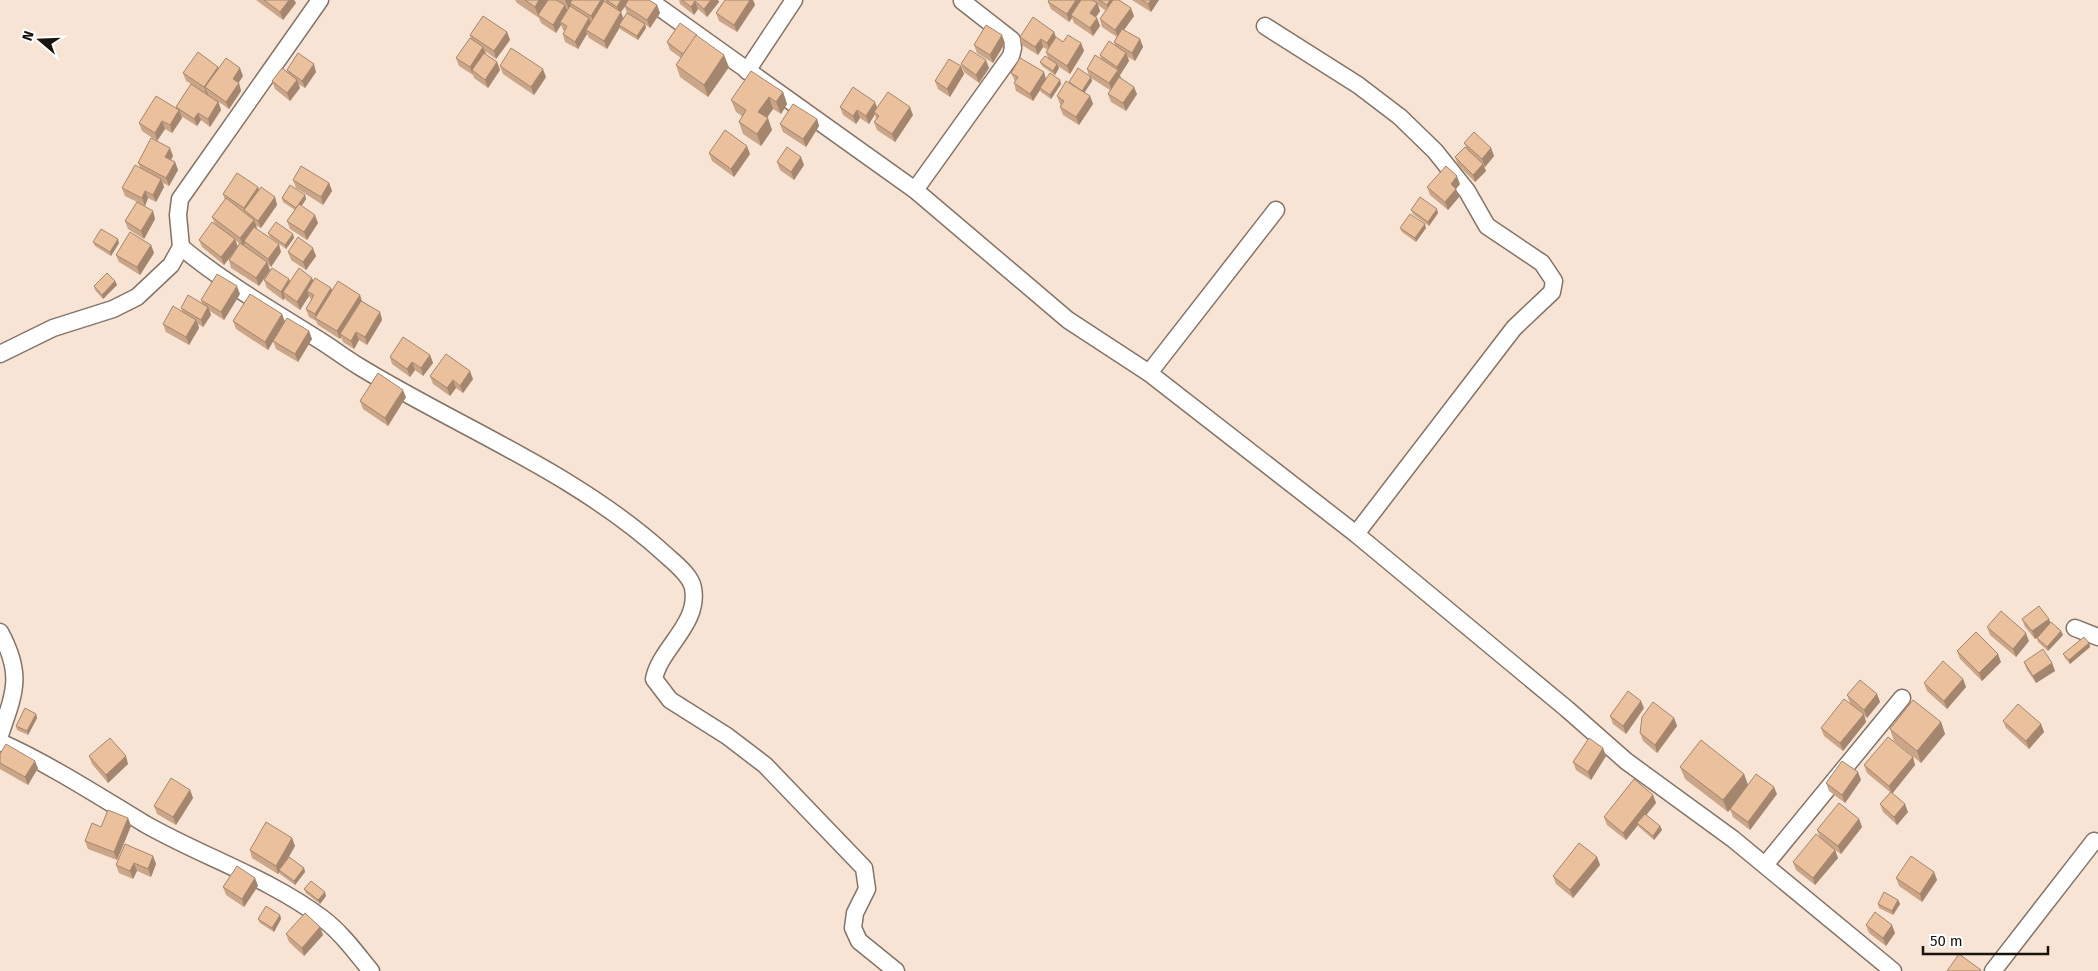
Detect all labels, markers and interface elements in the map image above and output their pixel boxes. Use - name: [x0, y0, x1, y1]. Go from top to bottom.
- north arrow: [15, 15, 65, 65]
- text: N: [19, 29, 38, 43]
- scale bar: [1923, 924, 2048, 956]
- text: 50 m: [1930, 932, 1963, 950]

